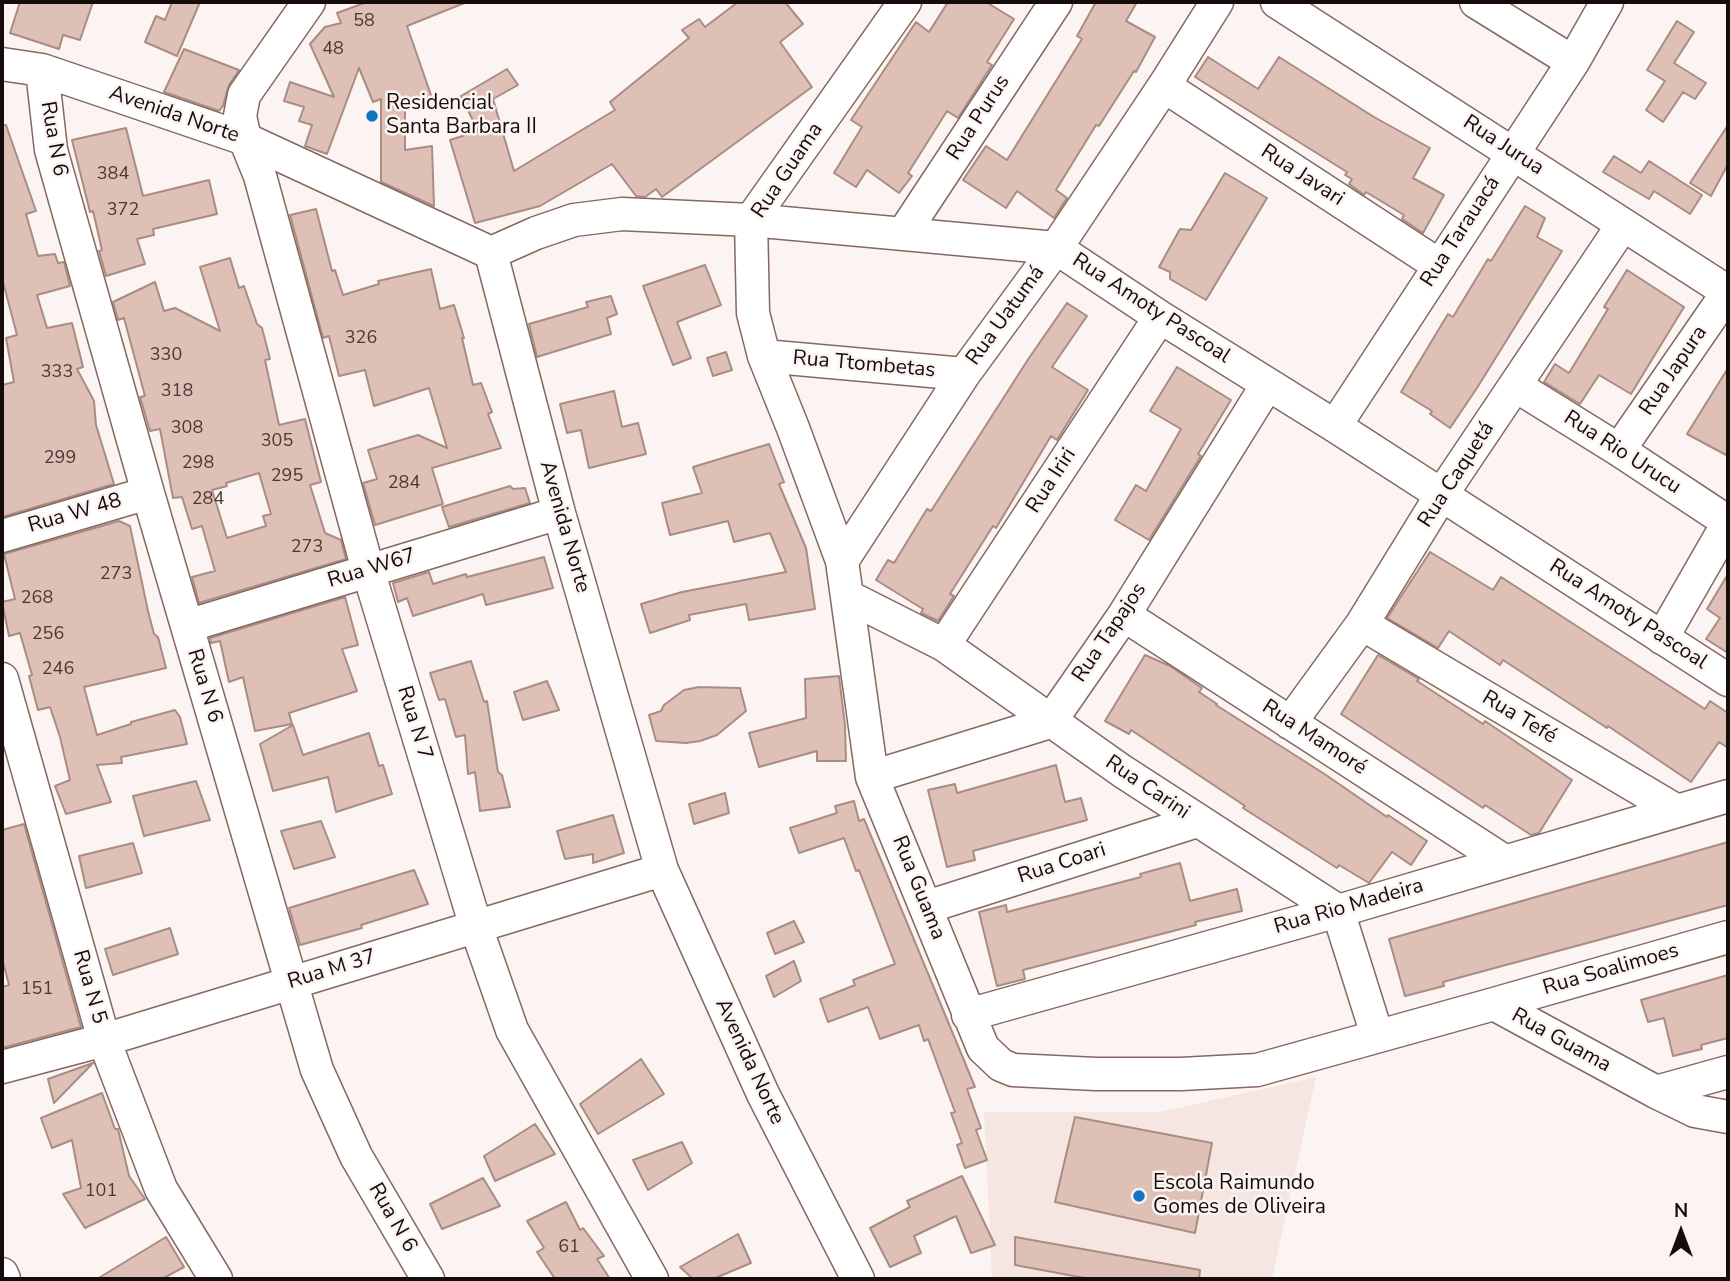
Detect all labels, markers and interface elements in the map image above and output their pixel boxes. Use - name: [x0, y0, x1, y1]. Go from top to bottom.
- house number: 58: [353, 11, 375, 33]
- house number: 48: [322, 39, 344, 61]
- street label: Rua Purus: [942, 71, 1016, 165]
- street label: Avenida Norte: [106, 81, 242, 149]
- place label: Residencial Santa Barbara II: [386, 91, 537, 141]
- street label: Rua N 6: [34, 99, 72, 179]
- marker: Residencial Santa Barbara II: [364, 108, 380, 124]
- street label: Rua Jurua: [1458, 111, 1548, 181]
- street label: Rua Guama: [747, 119, 829, 223]
- street label: Rua Javari: [1256, 140, 1348, 212]
- house number: 384: [97, 164, 129, 186]
- street label: Rua Tarauacá: [1416, 172, 1506, 292]
- house number: 372: [107, 200, 139, 222]
- street label: Rua Amoty Pascoal: [1067, 248, 1235, 370]
- street label: Rua Uatumá: [961, 261, 1051, 371]
- street label: Rua Japura: [1635, 321, 1713, 421]
- house number: 326: [345, 328, 377, 350]
- house number: 330: [150, 345, 182, 367]
- street label: Rua Ttombetas: [792, 346, 936, 384]
- house number: 333: [41, 362, 73, 384]
- house number: 318: [161, 381, 193, 403]
- street label: Rua Rio Urucu: [1559, 406, 1685, 500]
- street label: Rua Caquetá: [1413, 417, 1501, 533]
- house number: 308: [171, 418, 203, 440]
- house number: 305: [261, 431, 293, 453]
- street label: Rua Iriri: [1022, 444, 1082, 518]
- house number: 299: [44, 448, 76, 470]
- house number: 298: [182, 453, 214, 475]
- street label: Avenida Norte: [533, 458, 595, 596]
- house number: 295: [271, 466, 303, 488]
- house number: 284: [388, 473, 420, 495]
- street label: Rua W 48: [25, 489, 125, 539]
- house number: 284: [192, 489, 224, 511]
- house number: 273: [291, 537, 323, 559]
- street label: Rua W67: [325, 544, 419, 594]
- street label: Rua Amoty Pascoal: [1544, 554, 1712, 676]
- house number: 273: [100, 564, 132, 586]
- street label: Rua Tapajos: [1068, 578, 1152, 688]
- house number: 268: [21, 588, 53, 610]
- house number: 256: [32, 624, 64, 646]
- street label: Rua N 6: [181, 646, 227, 726]
- house number: 246: [42, 659, 74, 681]
- street label: Rua N 7: [391, 683, 437, 763]
- street label: Rua Tefé: [1477, 686, 1561, 750]
- street label: Rua Mamoré: [1257, 695, 1371, 781]
- street label: Rua Carini: [1100, 751, 1194, 825]
- street label: Rua Guama: [886, 832, 950, 944]
- street label: Rua Coari: [1015, 838, 1109, 890]
- street label: Rua Rio Madeira: [1271, 874, 1427, 940]
- street label: Rua Soalimoes: [1540, 939, 1682, 1001]
- street label: Rua M 37: [285, 945, 379, 995]
- street label: Rua N 5: [66, 947, 112, 1027]
- house number: 151: [21, 979, 53, 1001]
- street label: Avenida Norte: [709, 995, 789, 1129]
- street label: Rua Guama: [1507, 1003, 1615, 1079]
- place label: Escola Raimundo Gomes de Oliveira: [1153, 1171, 1326, 1221]
- street label: Rua N 6: [362, 1179, 422, 1257]
- house number: 101: [85, 1181, 117, 1203]
- marker: Escola Raimundo Gomes de Oliveira: [1131, 1188, 1147, 1204]
- north arrow: [1646, 1197, 1716, 1267]
- text: N: [1674, 1198, 1688, 1224]
- house number: 61: [558, 1237, 580, 1259]

